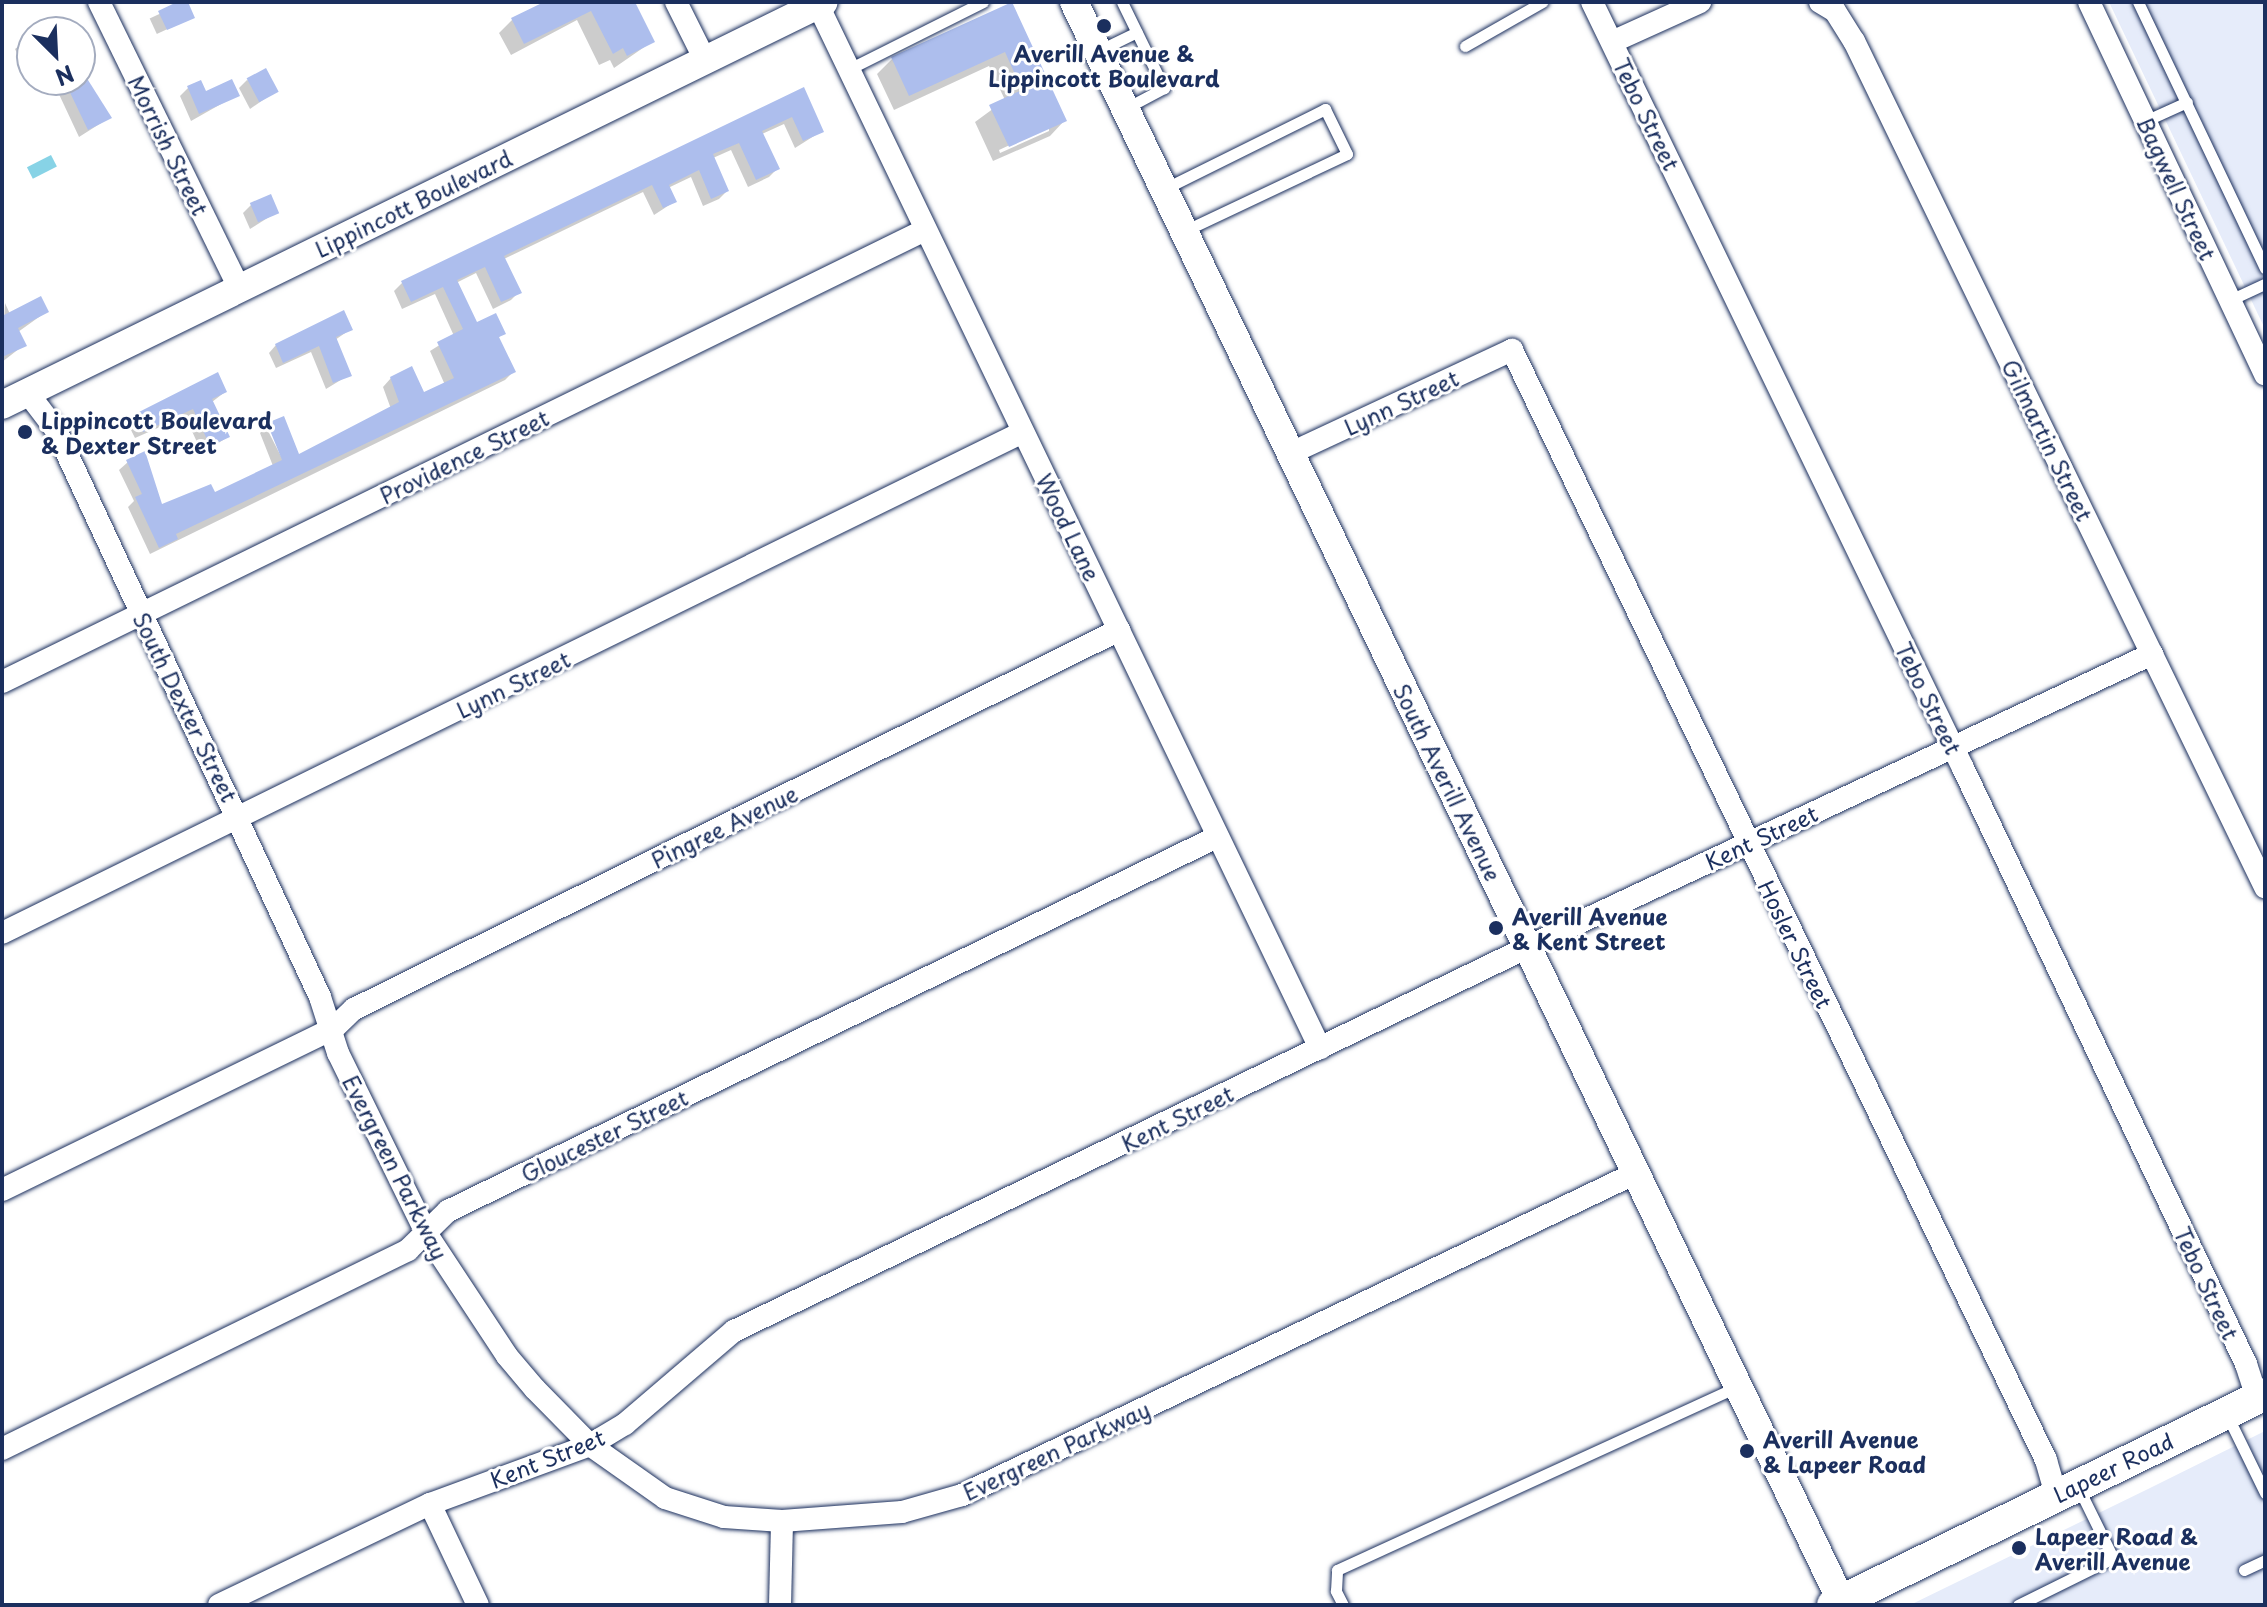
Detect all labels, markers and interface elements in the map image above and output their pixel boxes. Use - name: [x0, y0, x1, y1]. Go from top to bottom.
- north arrow: [16, 16, 96, 96]
- marker: Averill Avenue & Lippincott Boulevard: [1095, 17, 1113, 35]
- place label: Averill Avenue & Lippincott Boulevard: [988, 39, 1220, 90]
- street label: Tebo Street: [1608, 53, 1686, 175]
- text: N: [50, 58, 80, 95]
- street label: Morrish Street: [123, 70, 215, 220]
- street label: Bagwell Street: [2132, 111, 2222, 265]
- street label: Lippincott Boulevard: [310, 144, 516, 262]
- street label: Gilmartin Street: [1997, 355, 2099, 525]
- street label: Lynn Street: [1340, 364, 1462, 440]
- street label: Providence Street: [375, 403, 553, 509]
- place label: Lippincott Boulevard & Dexter Street: [41, 406, 272, 458]
- marker: Lippincott Boulevard & Dexter Street: [16, 423, 34, 441]
- street label: Wood Lane: [1031, 469, 1107, 585]
- street label: South Dexter Street: [128, 606, 244, 808]
- street label: Tebo Street: [1890, 637, 1968, 759]
- street label: Lynn Street: [452, 645, 574, 723]
- street label: South Averill Avenue: [1388, 678, 1508, 886]
- street label: Pingree Avenue: [646, 779, 802, 873]
- street label: Kent Street: [1700, 799, 1822, 875]
- street label: Hosler Street: [1753, 875, 1839, 1013]
- place label: Averill Avenue & Kent Street: [1512, 902, 1669, 954]
- marker: Averill Avenue & Kent Street: [1487, 919, 1505, 937]
- street label: Evergreen Parkway: [337, 1069, 455, 1265]
- street label: Kent Street: [1117, 1079, 1237, 1157]
- street label: Gloucester Street: [516, 1083, 692, 1187]
- street label: Tebo Street: [2169, 1222, 2245, 1344]
- street label: Evergreen Parkway: [957, 1394, 1155, 1506]
- street label: Kent Street: [486, 1423, 608, 1493]
- place label: Averill Avenue & Lapeer Road: [1763, 1425, 1927, 1476]
- street label: Lapeer Road: [2048, 1426, 2178, 1508]
- marker: Averill Avenue & Lapeer Road: [1738, 1442, 1756, 1460]
- place label: Lapeer Road & Averill Avenue: [2035, 1522, 2199, 1574]
- marker: Lapeer Road & Averill Avenue: [2010, 1539, 2028, 1557]

